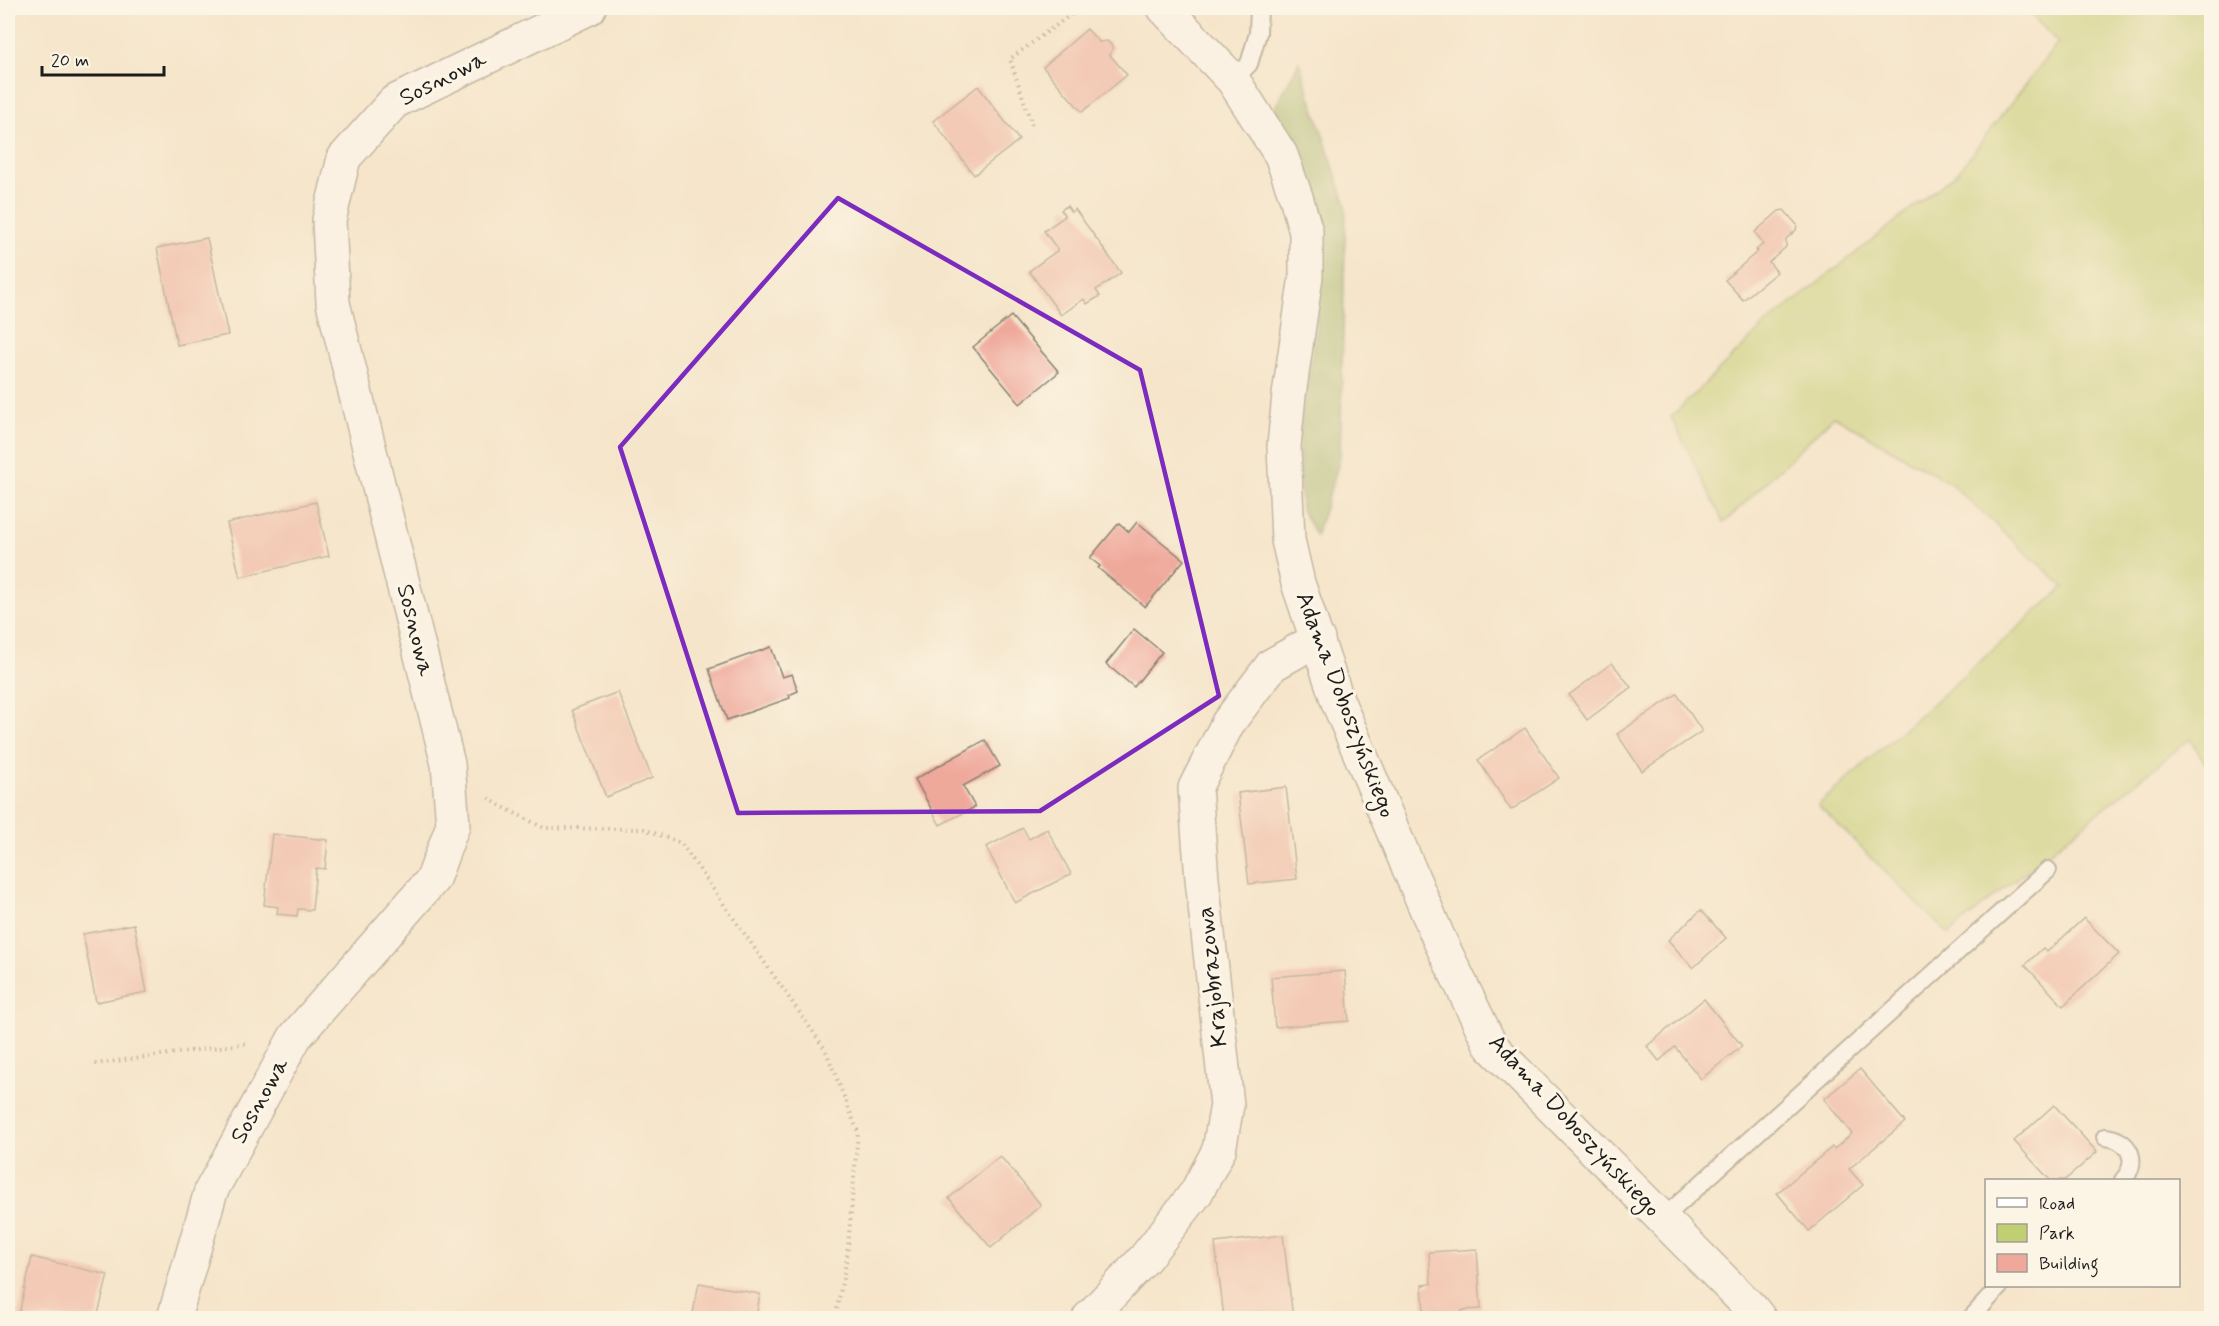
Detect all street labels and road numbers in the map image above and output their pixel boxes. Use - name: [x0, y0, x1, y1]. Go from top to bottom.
- street label: Sosnowa: [394, 44, 492, 114]
- street label: Sosnowa: [389, 581, 442, 680]
- street label: Adama Doboszyńskiego: [1286, 588, 1402, 823]
- street label: Krajobrazowa: [1190, 905, 1236, 1049]
- street label: Adama Doboszyńskiego: [1480, 1028, 1667, 1225]
- street label: Sosnowa: [224, 1052, 297, 1149]

